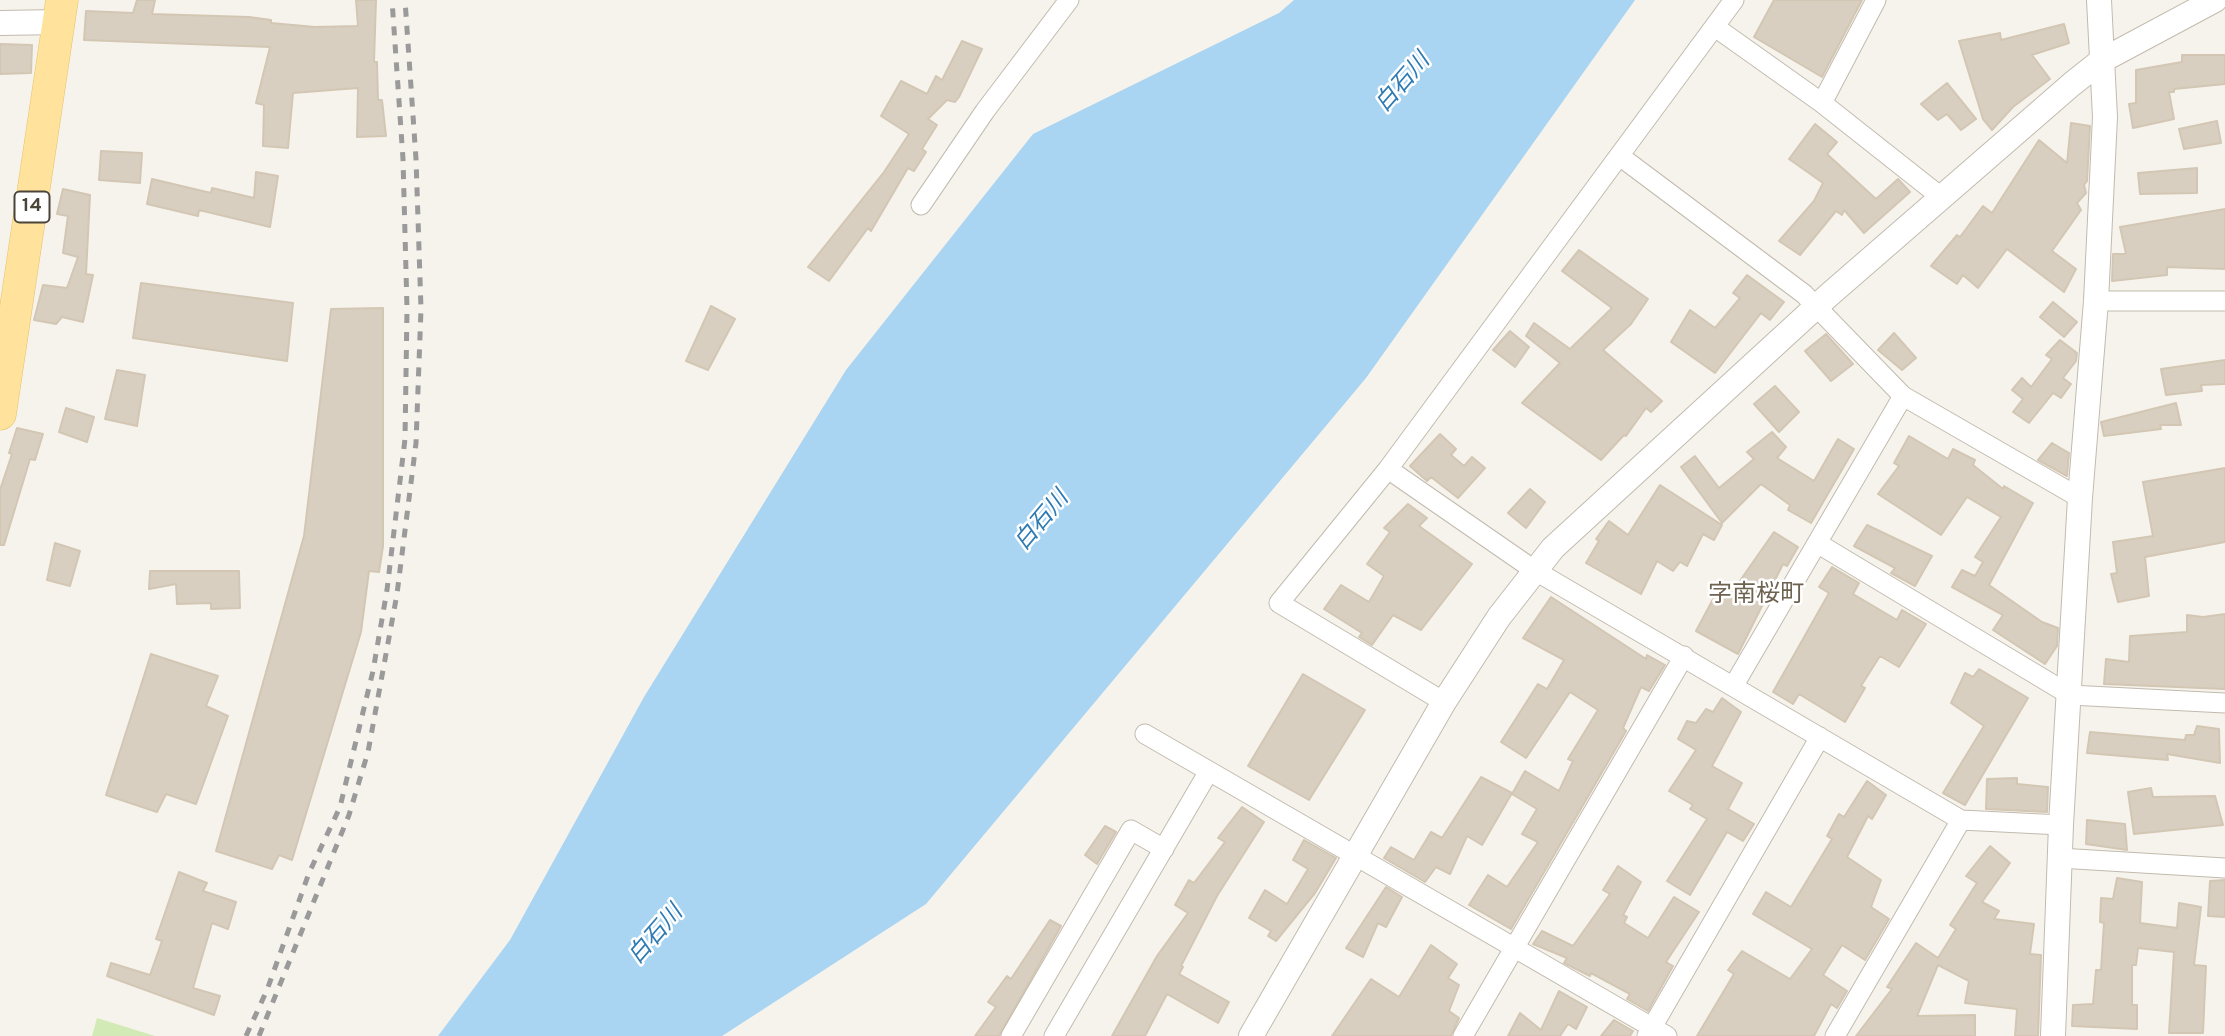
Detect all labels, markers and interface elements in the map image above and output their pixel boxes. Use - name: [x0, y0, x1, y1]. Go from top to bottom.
- water label: 白石川: [1371, 49, 1437, 119]
- road number: 14: [14, 192, 50, 223]
- water label: 白石川: [1010, 487, 1076, 557]
- district label: 字南桜町: [1708, 582, 1804, 610]
- water label: 白石川: [624, 901, 690, 971]

